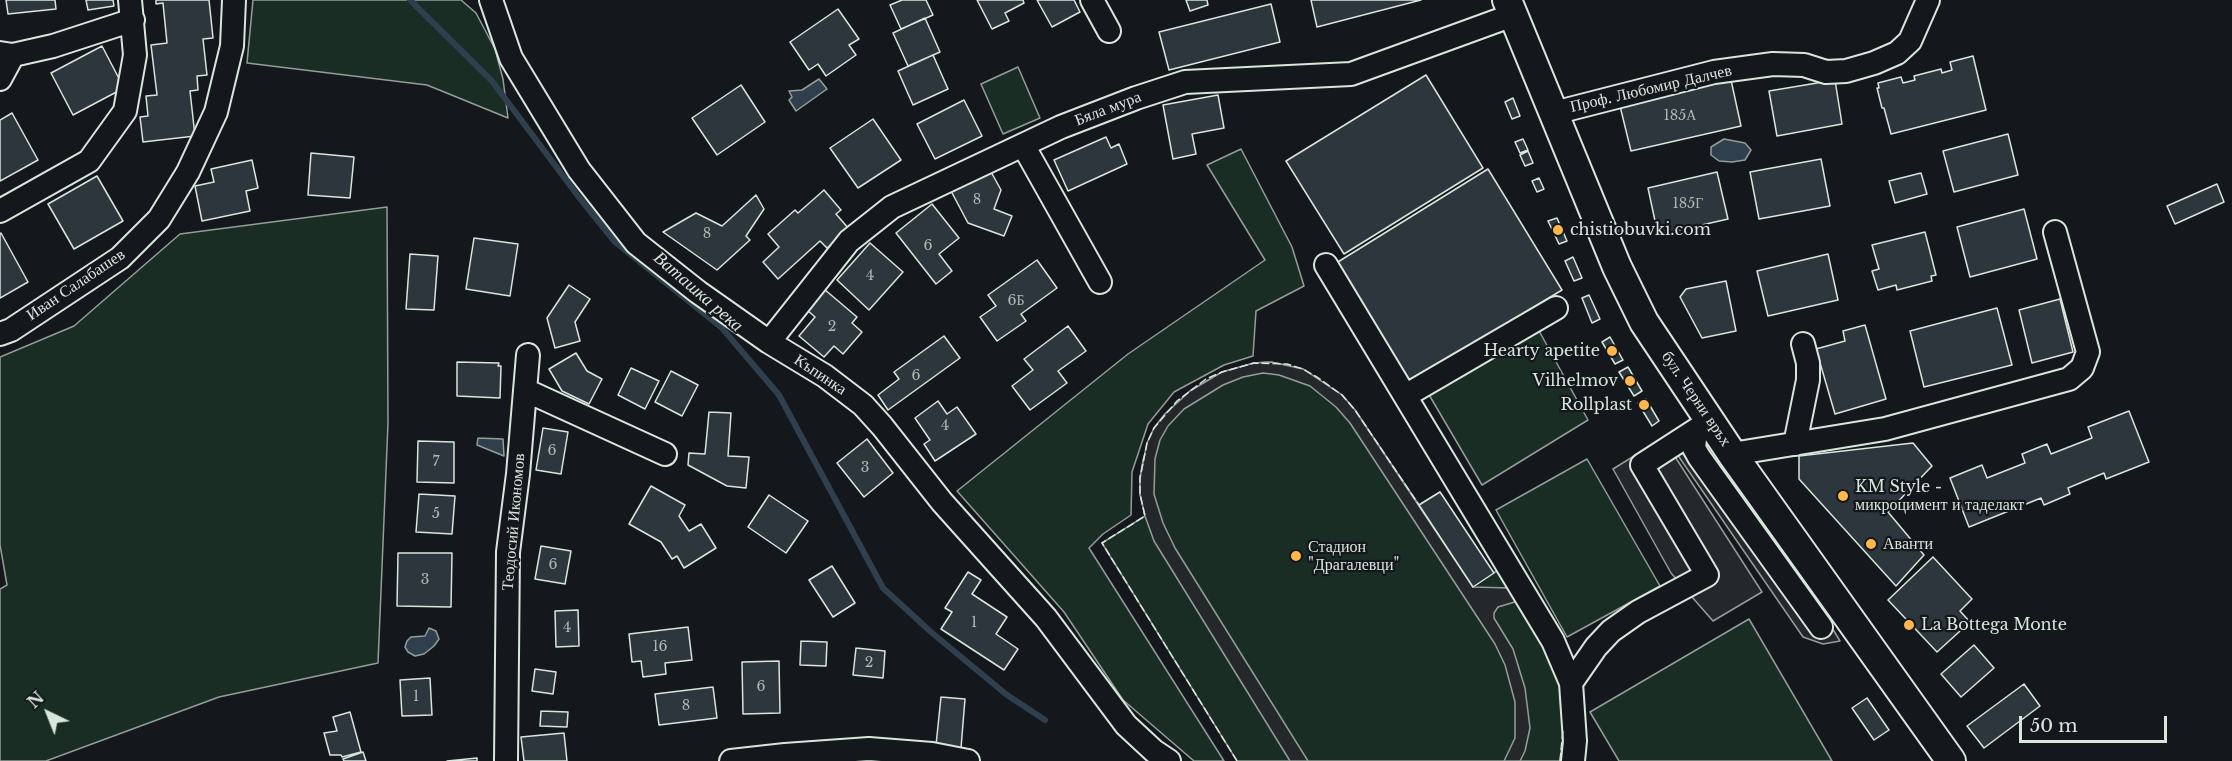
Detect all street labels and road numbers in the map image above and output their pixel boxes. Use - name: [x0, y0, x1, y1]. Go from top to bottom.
- street label: Проф. Любомир Далчев: [1568, 61, 1734, 117]
- street label: Бяла мура: [1072, 88, 1144, 130]
- street label: Иван Салабашев: [23, 245, 129, 325]
- street label: бул. Черни връх: [1657, 348, 1735, 450]
- street label: Къпинка: [790, 350, 850, 400]
- street label: Теодосий Икономов: [498, 453, 530, 591]

